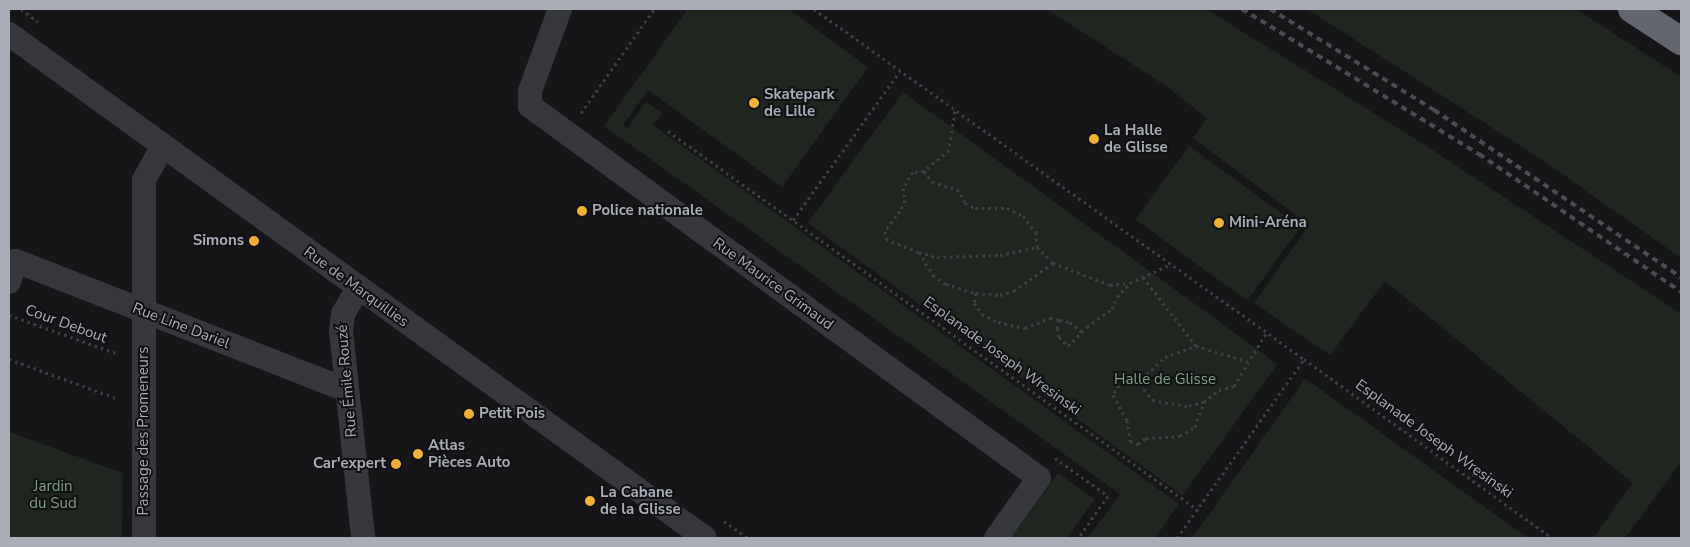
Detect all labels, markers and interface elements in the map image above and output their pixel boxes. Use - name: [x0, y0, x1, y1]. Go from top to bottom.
- place label: Skatepark de Lille: [764, 85, 835, 120]
- marker: Skatepark de Lille: [748, 97, 760, 109]
- place label: La Halle de Glisse: [1104, 121, 1168, 156]
- marker: La Halle de Glisse: [1088, 133, 1100, 145]
- place label: Police nationale: [592, 202, 703, 220]
- marker: Police nationale: [576, 205, 588, 217]
- place label: Mini-Aréna: [1229, 214, 1307, 232]
- marker: Mini-Aréna: [1213, 217, 1225, 229]
- place label: Simons: [193, 232, 244, 250]
- street label: Rue Maurice Grimaud: [709, 234, 837, 334]
- marker: Simons: [248, 235, 260, 247]
- street label: Rue de Marquillies: [300, 243, 412, 331]
- street label: Esplanade Joseph Wresinski: [920, 293, 1084, 419]
- street label: Rue Line Dariel: [130, 299, 232, 353]
- street label: Cour Debout: [23, 301, 109, 347]
- street label: Rue Émile Rouzé: [333, 324, 361, 438]
- street label: Passage des Promeneurs: [135, 346, 153, 516]
- park label: Halle de Glisse: [1114, 371, 1216, 389]
- street label: Esplanade Joseph Wresinski: [1352, 376, 1516, 502]
- place label: Petit Pois: [479, 405, 545, 423]
- marker: Petit Pois: [463, 408, 475, 420]
- place label: Atlas Pièces Auto: [428, 436, 510, 471]
- marker: Atlas Pièces Auto: [412, 448, 424, 460]
- place label: Car'expert: [313, 455, 386, 473]
- marker: Car'expert: [390, 458, 402, 470]
- park label: Jardin du Sud: [29, 477, 77, 512]
- place label: La Cabane de la Glisse: [600, 483, 681, 518]
- marker: La Cabane de la Glisse: [584, 495, 596, 507]

